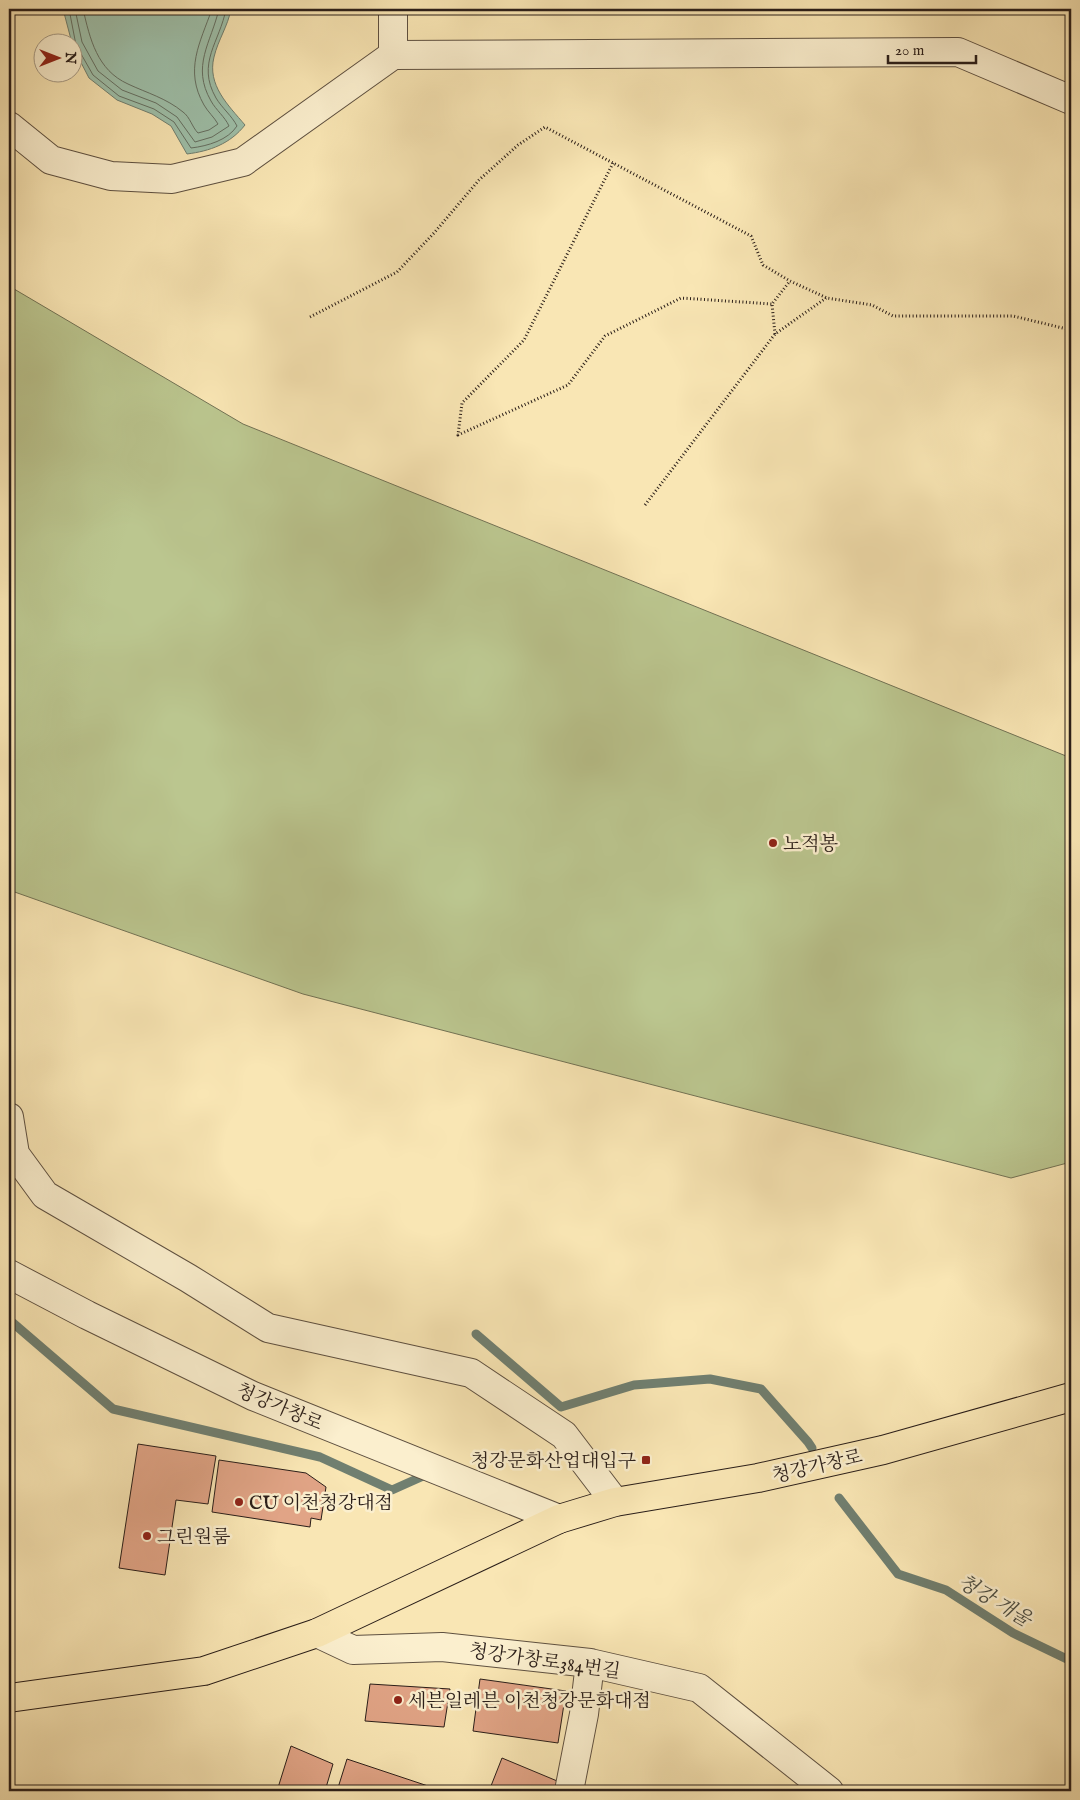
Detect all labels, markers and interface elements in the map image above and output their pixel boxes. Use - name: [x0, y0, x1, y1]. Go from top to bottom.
- north arrow: [32, 32, 82, 82]
- scale bar: [888, 32, 975, 64]
- text: 20 m: [895, 41, 925, 60]
- text: N: [61, 51, 79, 64]
- place label: 노적봉: [783, 833, 838, 857]
- marker: 노적봉: [767, 837, 779, 849]
- street label: 청강가창로: [232, 1379, 326, 1437]
- street label: 청강가창로: [770, 1445, 865, 1489]
- place label: 청강문화산업대입구: [471, 1450, 636, 1474]
- marker: 청강문화산업대입구: [640, 1454, 652, 1466]
- place label: CU 이천청강대점: [249, 1492, 393, 1516]
- marker: CU 이천청강대점: [233, 1496, 245, 1508]
- place label: 그린원룸: [157, 1526, 230, 1550]
- marker: 그린원룸: [141, 1530, 153, 1542]
- water label: 청강 개울: [953, 1570, 1037, 1634]
- street label: 청강가창로384번길: [468, 1639, 622, 1684]
- place label: 세븐일레븐 이천청강문화대점: [408, 1690, 651, 1714]
- marker: 세븐일레븐 이천청강문화대점: [392, 1694, 404, 1706]

